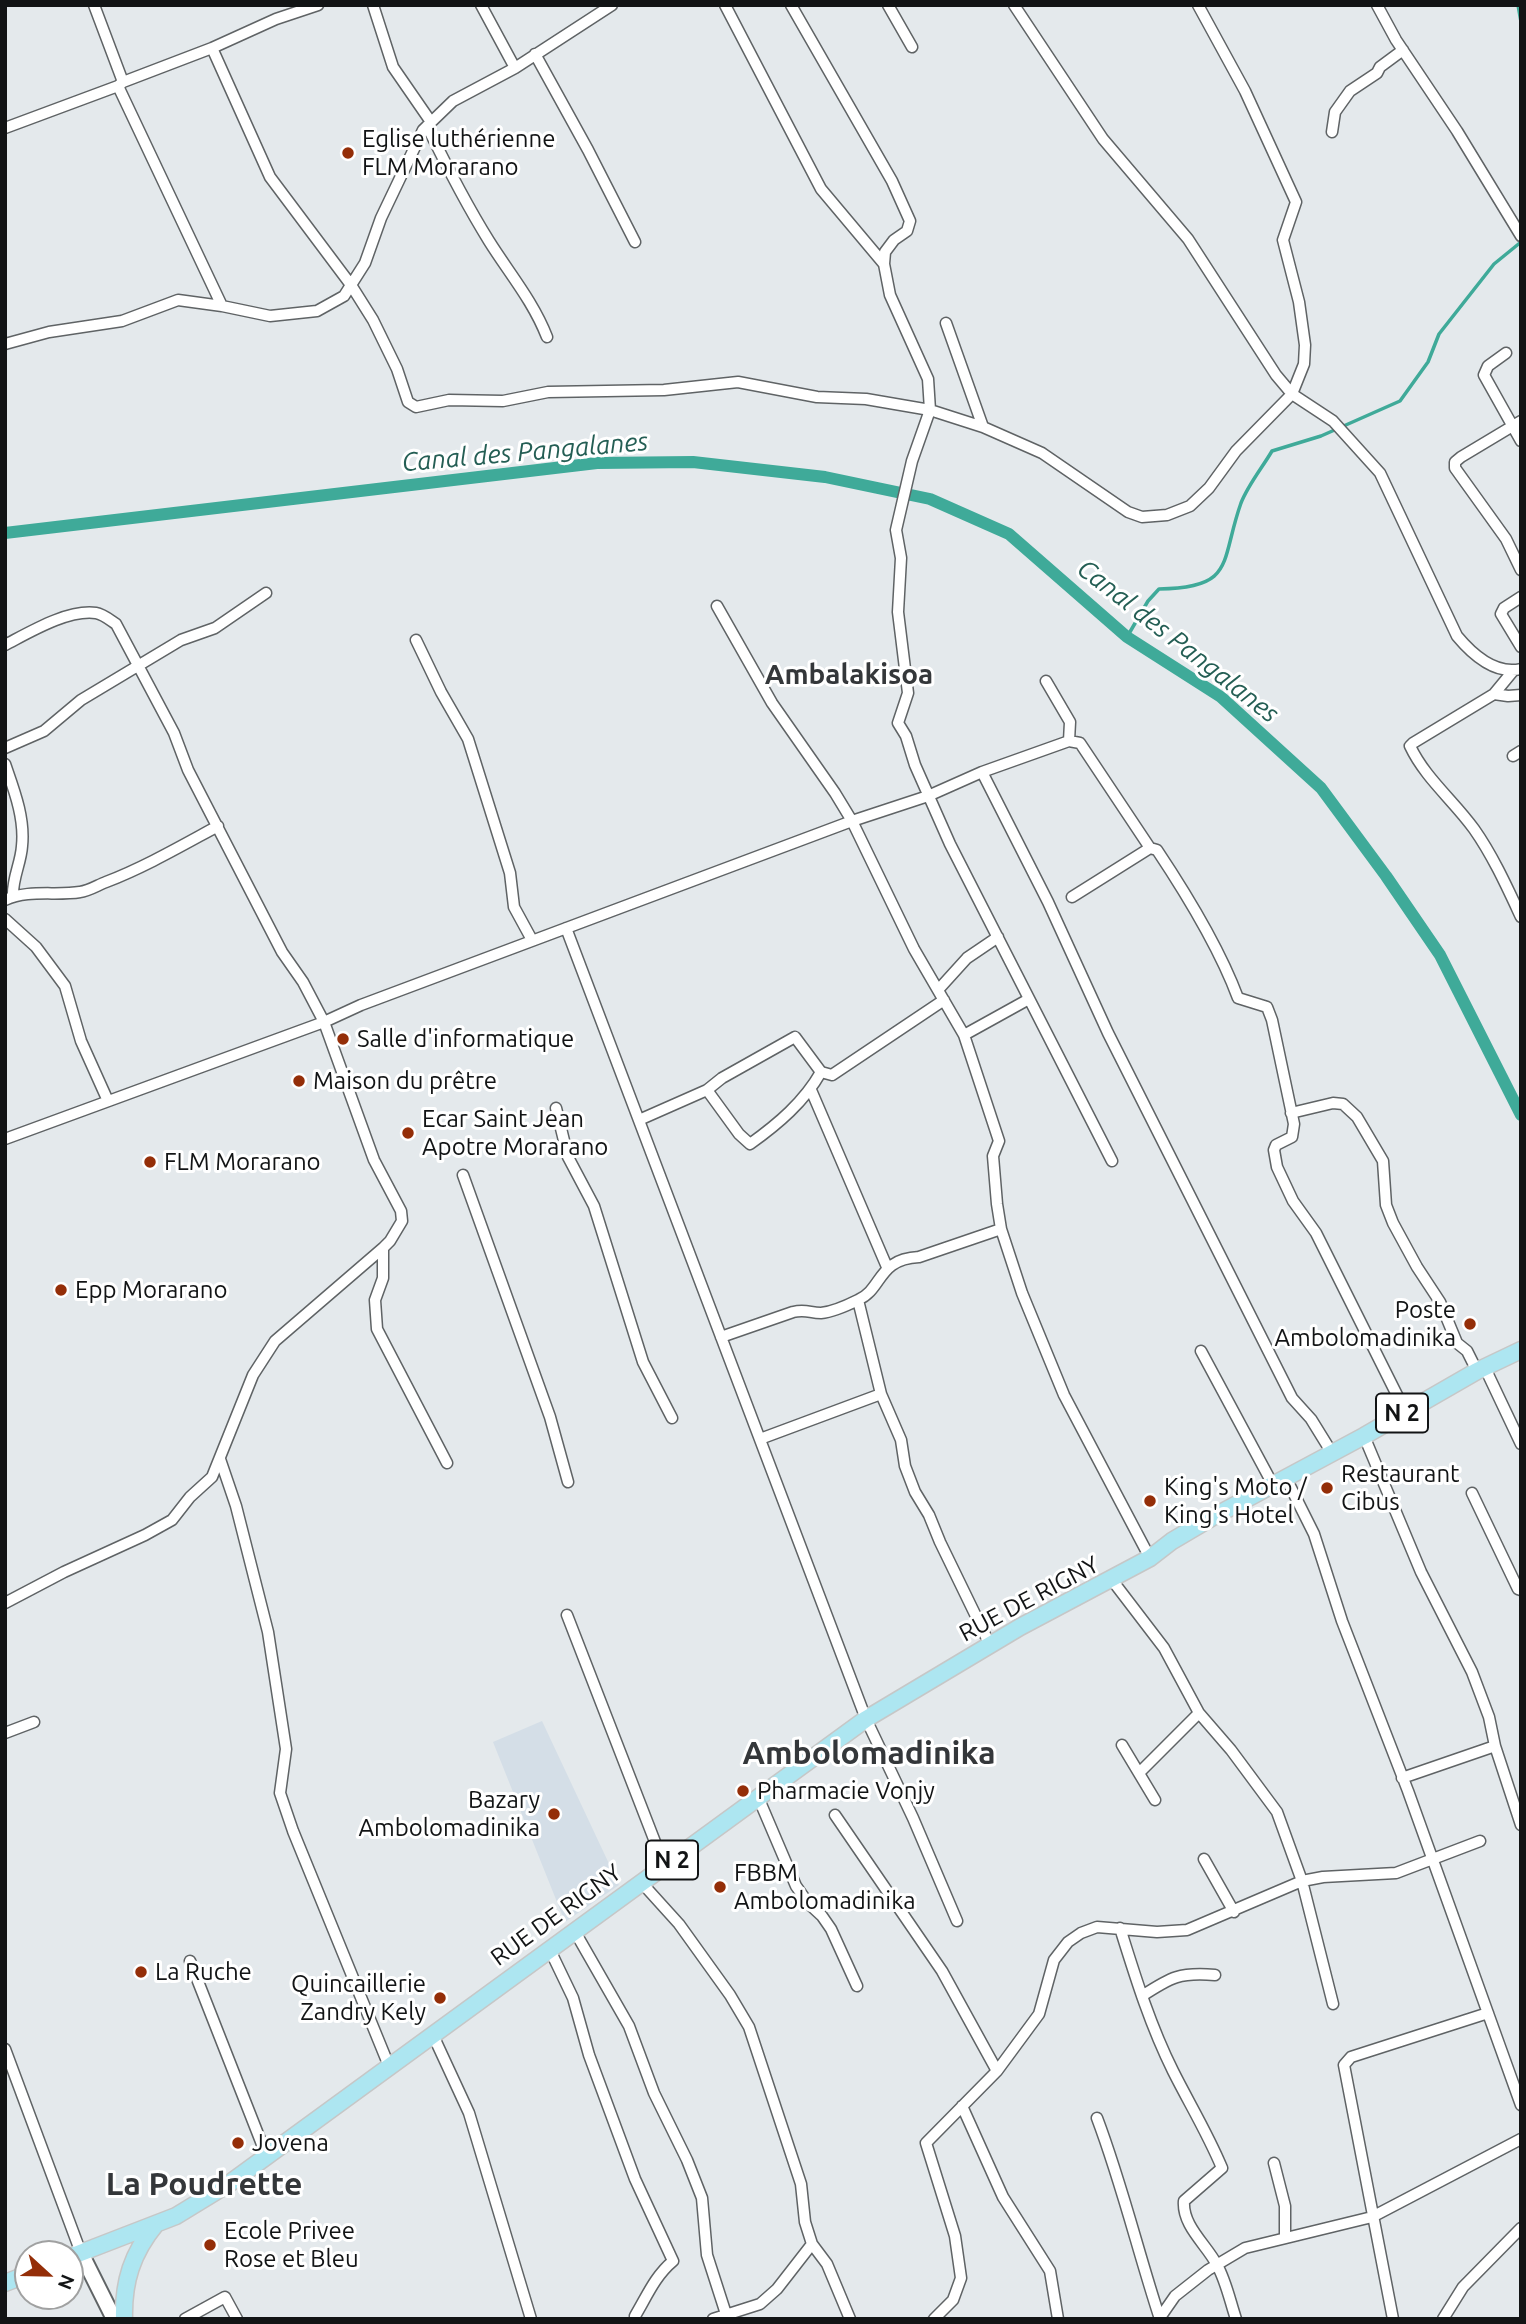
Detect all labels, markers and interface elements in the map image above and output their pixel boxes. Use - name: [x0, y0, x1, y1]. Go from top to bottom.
- place label: Eglise luthérienne FLM Morarano: [362, 125, 555, 181]
- marker: Eglise luthérienne FLM Morarano: [340, 145, 356, 161]
- water label: Canal des Pangalanes: [400, 426, 650, 478]
- water label: Canal des Pangalanes: [1071, 553, 1285, 729]
- district label: Ambalakisoa: [765, 658, 933, 692]
- place label: Salle d'informatique: [357, 1025, 574, 1053]
- marker: Salle d'informatique: [335, 1031, 351, 1047]
- place label: Maison du prêtre: [313, 1067, 497, 1095]
- marker: Maison du prêtre: [291, 1073, 307, 1089]
- place label: Ecar Saint Jean Apotre Morarano: [422, 1105, 608, 1161]
- marker: Ecar Saint Jean Apotre Morarano: [400, 1125, 416, 1141]
- place label: FLM Morarano: [164, 1148, 321, 1176]
- marker: FLM Morarano: [142, 1154, 158, 1170]
- place label: Epp Morarano: [75, 1276, 227, 1304]
- marker: Epp Morarano: [53, 1282, 69, 1298]
- place label: Poste Ambolomadinika: [1274, 1296, 1456, 1352]
- marker: Poste Ambolomadinika: [1462, 1316, 1478, 1332]
- road number: N 2: [1376, 1394, 1428, 1432]
- place label: Restaurant Cibus: [1341, 1460, 1460, 1516]
- place label: King's Moto / King's Hotel: [1164, 1473, 1307, 1529]
- marker: Restaurant Cibus: [1319, 1480, 1335, 1496]
- marker: King's Moto / King's Hotel: [1142, 1493, 1158, 1509]
- street label: RUE DE RIGNY: [954, 1550, 1104, 1648]
- district label: Ambolomadinika: [742, 1734, 996, 1772]
- place label: Pharmacie Vonjy: [757, 1777, 935, 1805]
- marker: Pharmacie Vonjy: [735, 1783, 751, 1799]
- place label: Bazary Ambolomadinika: [358, 1786, 540, 1842]
- marker: Bazary Ambolomadinika: [546, 1806, 562, 1822]
- road number: N 2: [646, 1840, 698, 1880]
- street label: RUE DE RIGNY: [485, 1858, 627, 1972]
- place label: FBBM Ambolomadinika: [734, 1859, 916, 1915]
- marker: FBBM Ambolomadinika: [712, 1879, 728, 1895]
- place label: La Ruche: [155, 1958, 252, 1986]
- marker: La Ruche: [133, 1964, 149, 1980]
- place label: Quincaillerie Zandry Kely: [291, 1970, 426, 2026]
- marker: Quincaillerie Zandry Kely: [432, 1990, 448, 2006]
- place label: Jovena: [252, 2129, 329, 2157]
- marker: Jovena: [230, 2135, 246, 2151]
- district label: La Poudrette: [106, 2165, 302, 2203]
- place label: Ecole Privee Rose et Bleu: [224, 2217, 359, 2273]
- marker: Ecole Privee Rose et Bleu: [202, 2237, 218, 2253]
- north arrow: [14, 2240, 84, 2310]
- text: N: [54, 2271, 79, 2293]

